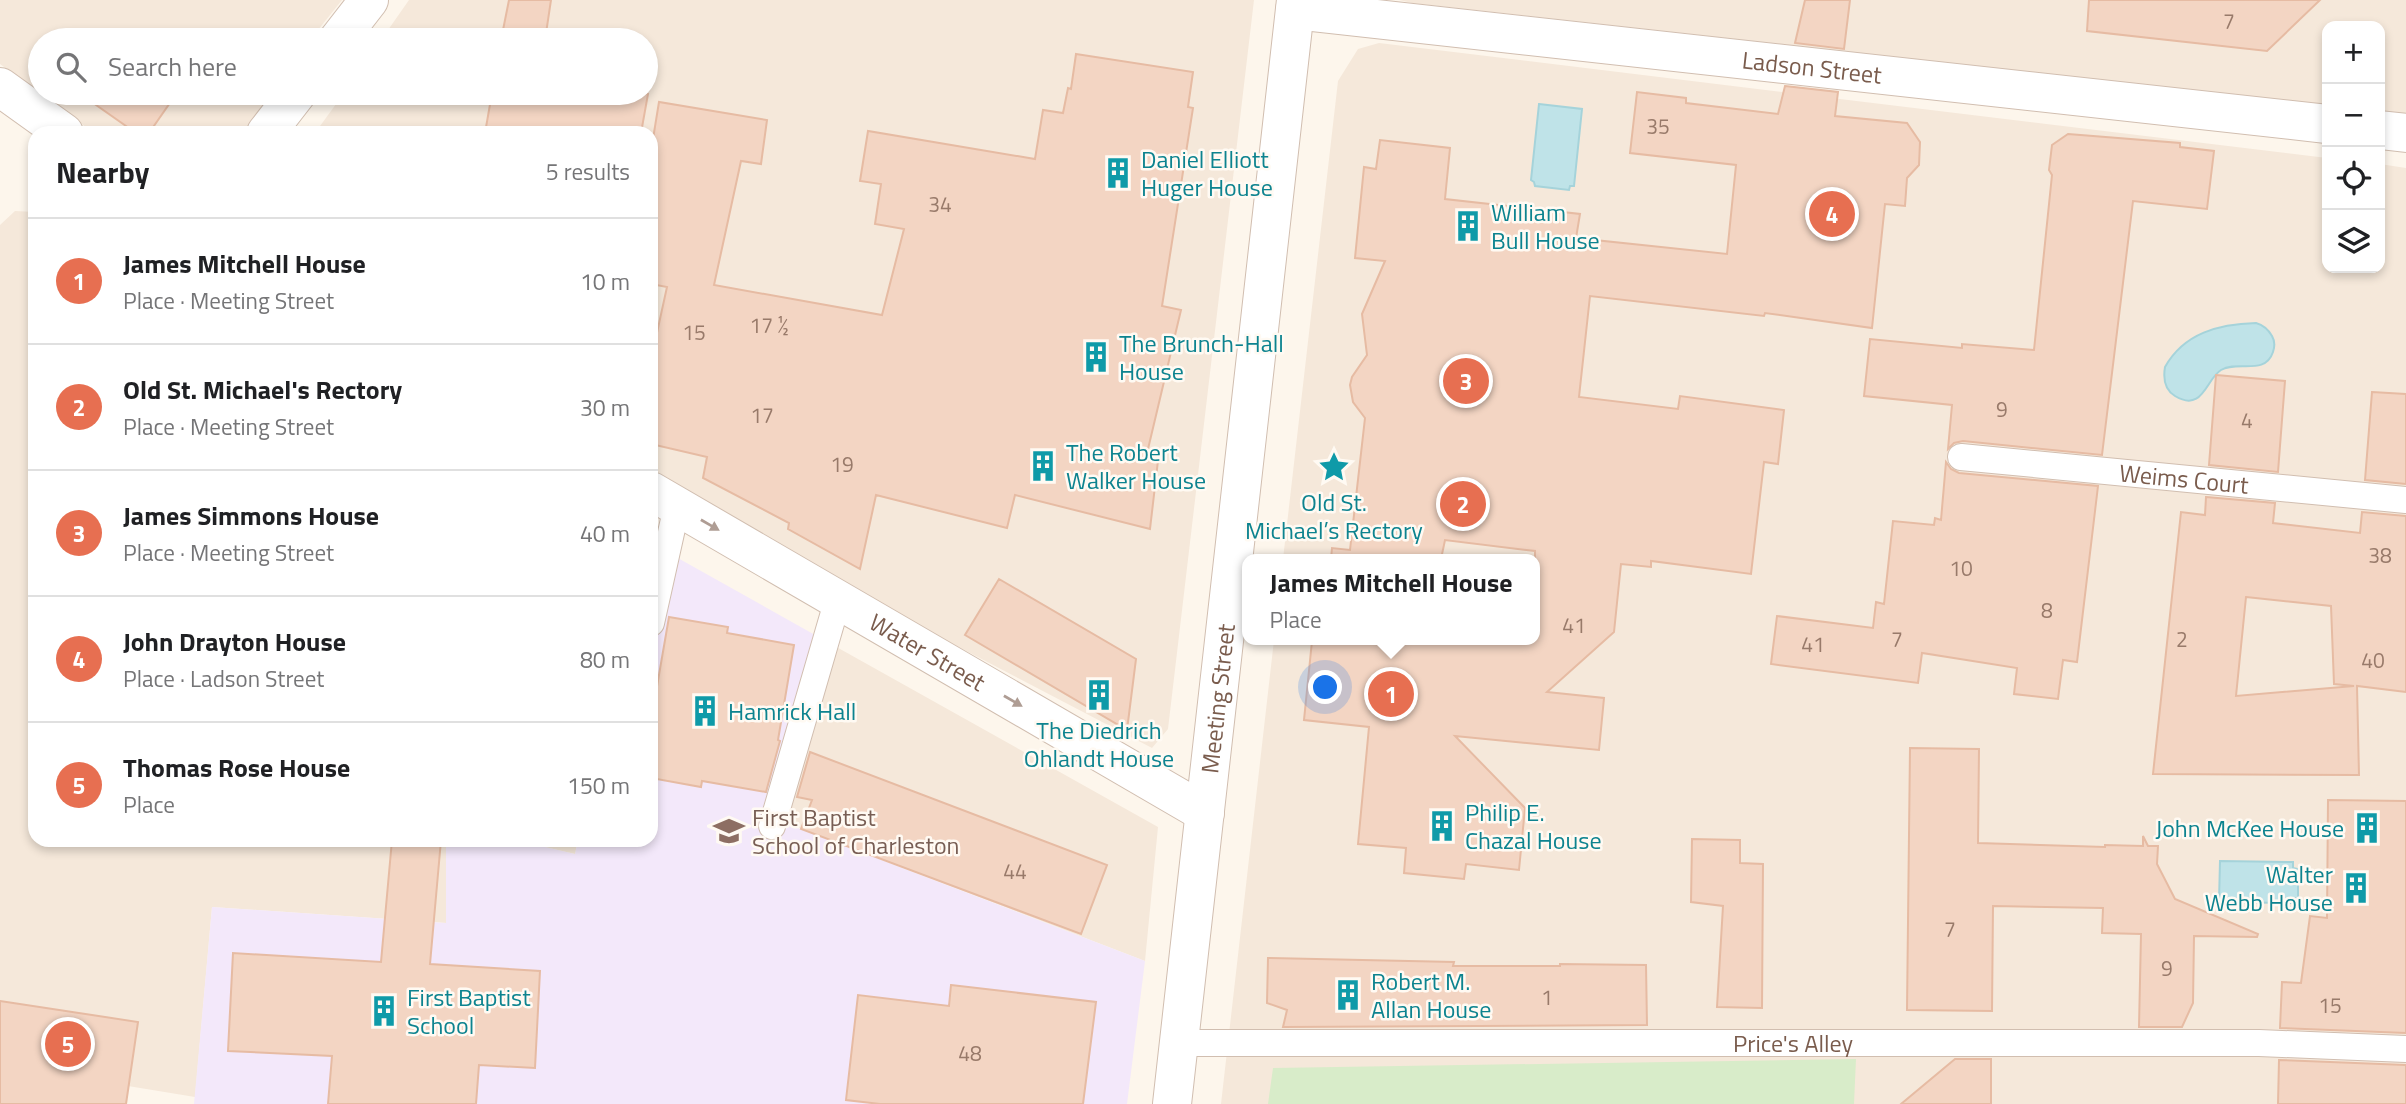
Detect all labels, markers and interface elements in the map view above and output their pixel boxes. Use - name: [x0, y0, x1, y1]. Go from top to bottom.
- house number: 7: [2223, 5, 2235, 37]
- map controls: [2322, 21, 2385, 273]
- button: +: [2322, 21, 2385, 84]
- search box: [28, 28, 658, 105]
- street label: Ladson Street: [1740, 42, 1884, 93]
- text: Search here: [108, 47, 237, 86]
- icon: search: [52, 48, 90, 86]
- button: −: [2322, 84, 2385, 147]
- house number: 35: [1646, 110, 1670, 142]
- place label: Daniel Elliott Huger House: [1141, 141, 1273, 205]
- button: locate: [2322, 147, 2385, 210]
- text: Nearby: [56, 149, 149, 195]
- text: 5 results: [546, 154, 630, 189]
- building icon: Daniel Elliott Huger House: [1101, 156, 1135, 190]
- house number: 34: [928, 188, 952, 220]
- pin: 4: [1809, 188, 1855, 240]
- place label: William Bull House: [1491, 194, 1600, 258]
- building icon: William Bull House: [1451, 209, 1485, 243]
- button: layers: [2322, 210, 2385, 273]
- text: James Mitchell House: [123, 244, 366, 283]
- text: 1: [73, 264, 85, 299]
- text: 10 m: [580, 264, 630, 299]
- text: Place · Meeting Street: [123, 283, 334, 318]
- house number: 17 ½: [749, 309, 789, 341]
- house number: 15: [682, 316, 706, 348]
- place label: The Brunch-Hall House: [1119, 325, 1284, 389]
- building icon: The Brunch-Hall House: [1079, 340, 1113, 374]
- pin: 3: [1443, 355, 1489, 407]
- text: Old St. Michael's Rectory: [123, 370, 402, 409]
- text: 2: [73, 390, 85, 425]
- text: 30 m: [580, 390, 630, 425]
- house number: 9: [1996, 393, 2008, 425]
- house number: 17: [750, 399, 774, 431]
- house number: 4: [2241, 404, 2253, 436]
- text: Place · Meeting Street: [123, 409, 334, 444]
- place label: The Robert Walker House: [1066, 434, 1206, 498]
- house number: 19: [830, 448, 854, 480]
- building icon: The Robert Walker House: [1026, 449, 1060, 483]
- place icon: Old St. Michael’s Rectory: [1317, 450, 1351, 484]
- street label: Weims Court: [2118, 454, 2251, 503]
- pin: 2: [1440, 478, 1486, 530]
- place label: Old St. Michael’s Rectory: [1245, 484, 1423, 548]
- text: James Simmons House: [123, 496, 379, 535]
- text: 3: [73, 516, 85, 551]
- text: 40 m: [580, 516, 630, 551]
- one-way arrow: [701, 519, 720, 531]
- text: Place · Meeting Street: [123, 535, 334, 570]
- house number: 38: [2368, 539, 2392, 571]
- house number: 10: [1949, 552, 1973, 584]
- popup: [1242, 554, 1540, 645]
- text: James Mitchell House: [1270, 563, 1512, 602]
- house number: 8: [2041, 594, 2053, 626]
- text: Place: [1270, 602, 1322, 637]
- street label: Water Street: [863, 604, 993, 700]
- house number: 41: [1562, 609, 1586, 641]
- street label: Meeting Street: [1191, 621, 1244, 775]
- text: John Drayton House: [123, 622, 346, 661]
- house number: 7: [1891, 623, 1903, 655]
- house number: 2: [2176, 623, 2188, 655]
- house number: 41: [1801, 628, 1825, 660]
- text: 4: [73, 642, 85, 677]
- text: 80 m: [580, 642, 630, 677]
- house number: 40: [2361, 644, 2385, 676]
- text: Place · Ladson Street: [123, 661, 324, 696]
- pin: 1: [1368, 668, 1414, 720]
- your location: [1308, 670, 1342, 704]
- building icon: The Diedrich Ohlandt House: [1082, 678, 1116, 712]
- place label: Hamrick Hall: [728, 693, 856, 729]
- building icon: Hamrick Hall: [688, 694, 722, 728]
- one-way arrow: [1003, 695, 1023, 707]
- place label: The Diedrich Ohlandt House: [1024, 712, 1174, 776]
- text: Thomas Rose House: [123, 748, 350, 787]
- text: 5: [73, 768, 85, 803]
- text: 150 m: [567, 768, 630, 803]
- text: Place: [123, 787, 175, 822]
- place label: Philip E. Chazal House: [1465, 794, 1602, 858]
- place label: First Baptist School of Charleston: [752, 799, 960, 863]
- building icon: Philip E. Chazal House: [1425, 809, 1459, 843]
- place label: John McKee House: [2155, 810, 2344, 846]
- building icon: John McKee House: [2350, 811, 2384, 845]
- school or university icon: First Baptist School of Charleston: [712, 814, 746, 848]
- house number: 44: [1003, 855, 1027, 887]
- place label: Walter Webb House: [2205, 856, 2333, 920]
- building icon: Walter Webb House: [2339, 871, 2373, 905]
- house number: 7: [1944, 913, 1956, 945]
- house number: 9: [2161, 952, 2173, 984]
- place label: Robert M. Allan House: [1371, 963, 1491, 1027]
- building icon: Robert M. Allan House: [1331, 978, 1365, 1012]
- place label: First Baptist School: [407, 979, 531, 1043]
- house number: 1: [1541, 981, 1553, 1013]
- house number: 15: [2318, 989, 2342, 1021]
- building icon: First Baptist School: [367, 994, 401, 1028]
- pin: 5: [45, 1018, 91, 1070]
- street label: Price's Alley: [1733, 1025, 1854, 1061]
- house number: 48: [958, 1037, 982, 1069]

